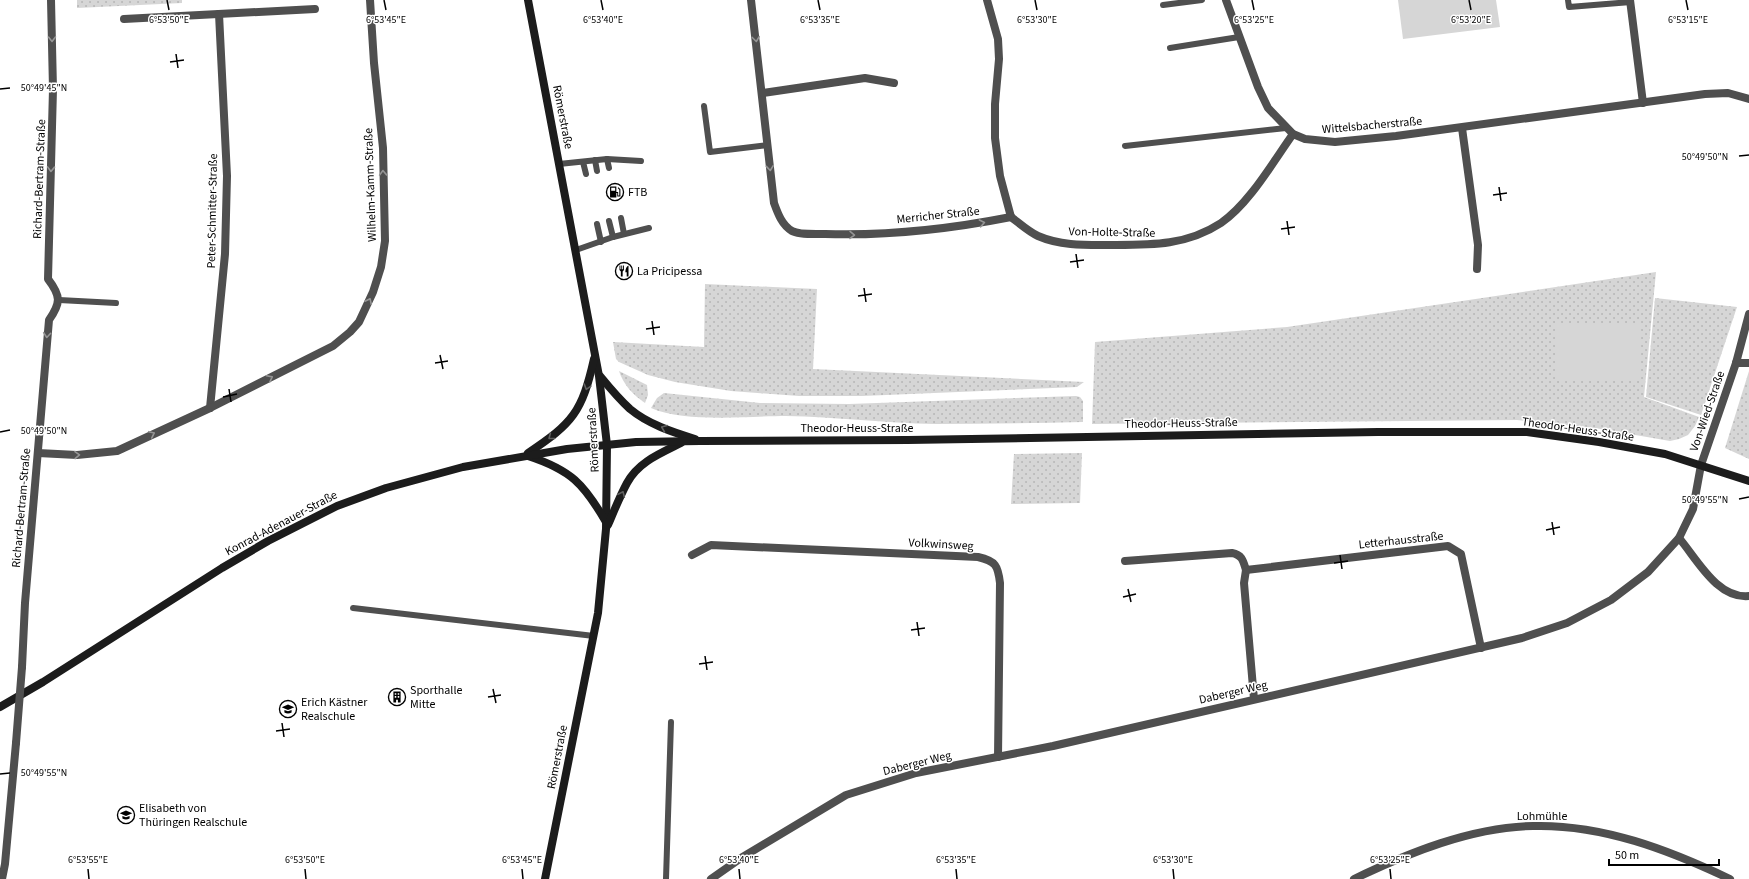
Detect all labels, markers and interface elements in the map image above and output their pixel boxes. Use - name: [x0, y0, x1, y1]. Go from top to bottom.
- text: 6°53'50"E: [149, 13, 189, 27]
- text: 6°53'45"E: [366, 13, 406, 27]
- text: 6°53'40"E: [583, 13, 623, 27]
- text: 6°53'35"E: [800, 13, 840, 27]
- text: 6°53'30"E: [1017, 13, 1057, 27]
- text: 6°53'25"E: [1234, 13, 1274, 27]
- text: 6°53'20"E: [1451, 13, 1491, 27]
- text: 6°53'15"E: [1668, 13, 1708, 27]
- one-way arrow: [48, 36, 57, 42]
- one-way arrow: [751, 36, 760, 42]
- text: 50°49'45"N: [21, 81, 67, 95]
- street label: Römerstraße: [548, 84, 577, 151]
- street label: Wittelsbacherstraße: [1321, 113, 1423, 138]
- street label: Richard-Bertram-Straße: [29, 119, 50, 239]
- street label: Wilhelm-Kamm-Straße: [360, 128, 381, 242]
- text: 50°49'50"N: [1682, 150, 1728, 164]
- street label: Peter-Schmitter-Straße: [203, 153, 222, 269]
- one-way arrow: [766, 165, 775, 171]
- one-way arrow: [47, 166, 55, 172]
- one-way arrow: [379, 170, 388, 176]
- fuel station icon: FTB: [605, 182, 625, 202]
- place label: FTB: [628, 184, 647, 201]
- street label: Merricher Straße: [896, 203, 980, 228]
- one-way arrow: [979, 219, 985, 227]
- street label: Von-Holte-Straße: [1069, 223, 1156, 242]
- one-way arrow: [849, 231, 855, 239]
- restaurant icon: La Pricipessa: [614, 261, 634, 281]
- place label: La Pricipessa: [637, 263, 702, 280]
- one-way arrow: [364, 298, 372, 305]
- one-way arrow: [43, 332, 52, 338]
- street label: Von-Wied-Straße: [1686, 369, 1729, 454]
- one-way arrow: [265, 375, 273, 383]
- one-way arrow: [583, 383, 592, 390]
- street label: Römerstraße: [583, 407, 604, 473]
- street label: Theodor-Heuss-Straße: [1521, 413, 1635, 446]
- street label: Theodor-Heuss-Straße: [1124, 414, 1238, 433]
- street label: Theodor-Heuss-Straße: [800, 420, 914, 437]
- text: 50°49'50"N: [21, 424, 67, 438]
- one-way arrow: [660, 424, 667, 432]
- one-way arrow: [149, 431, 156, 439]
- one-way arrow: [549, 433, 556, 440]
- street label: Richard-Bertram-Straße: [8, 448, 35, 568]
- one-way arrow: [74, 451, 80, 459]
- street label: Konrad-Adenauer-Straße: [222, 487, 340, 560]
- one-way arrow: [617, 490, 625, 498]
- text: 50°49'55"N: [1682, 493, 1728, 507]
- street label: Letterhausstraße: [1358, 528, 1444, 553]
- street label: Volkwinsweg: [908, 534, 974, 555]
- street label: Daberger Weg: [1197, 676, 1269, 709]
- place label: Sporthalle Mitte: [410, 682, 462, 713]
- building icon: Sporthalle Mitte: [387, 687, 407, 707]
- place label: Erich Kästner Realschule: [301, 694, 368, 725]
- school or university icon: Erich Kästner Realschule: [278, 699, 298, 719]
- street label: Römerstraße: [543, 724, 572, 791]
- street label: Daberger Weg: [881, 747, 953, 780]
- text: 50°49'55"N: [21, 766, 67, 780]
- place label: Elisabeth von Thüringen Realschule: [139, 800, 247, 831]
- school or university icon: Elisabeth von Thüringen Realschule: [116, 805, 136, 825]
- street label: Lohmühle: [1517, 808, 1567, 825]
- scale bar: [1609, 841, 1719, 867]
- text: 50 m: [1615, 847, 1639, 864]
- text: 6°53'55"E: [68, 853, 108, 867]
- text: 6°53'50"E: [285, 853, 325, 867]
- text: 6°53'45"E: [502, 853, 542, 867]
- text: 6°53'40"E: [719, 853, 759, 867]
- text: 6°53'35"E: [936, 853, 976, 867]
- text: 6°53'30"E: [1153, 853, 1193, 867]
- text: 6°53'25"E: [1370, 853, 1410, 867]

